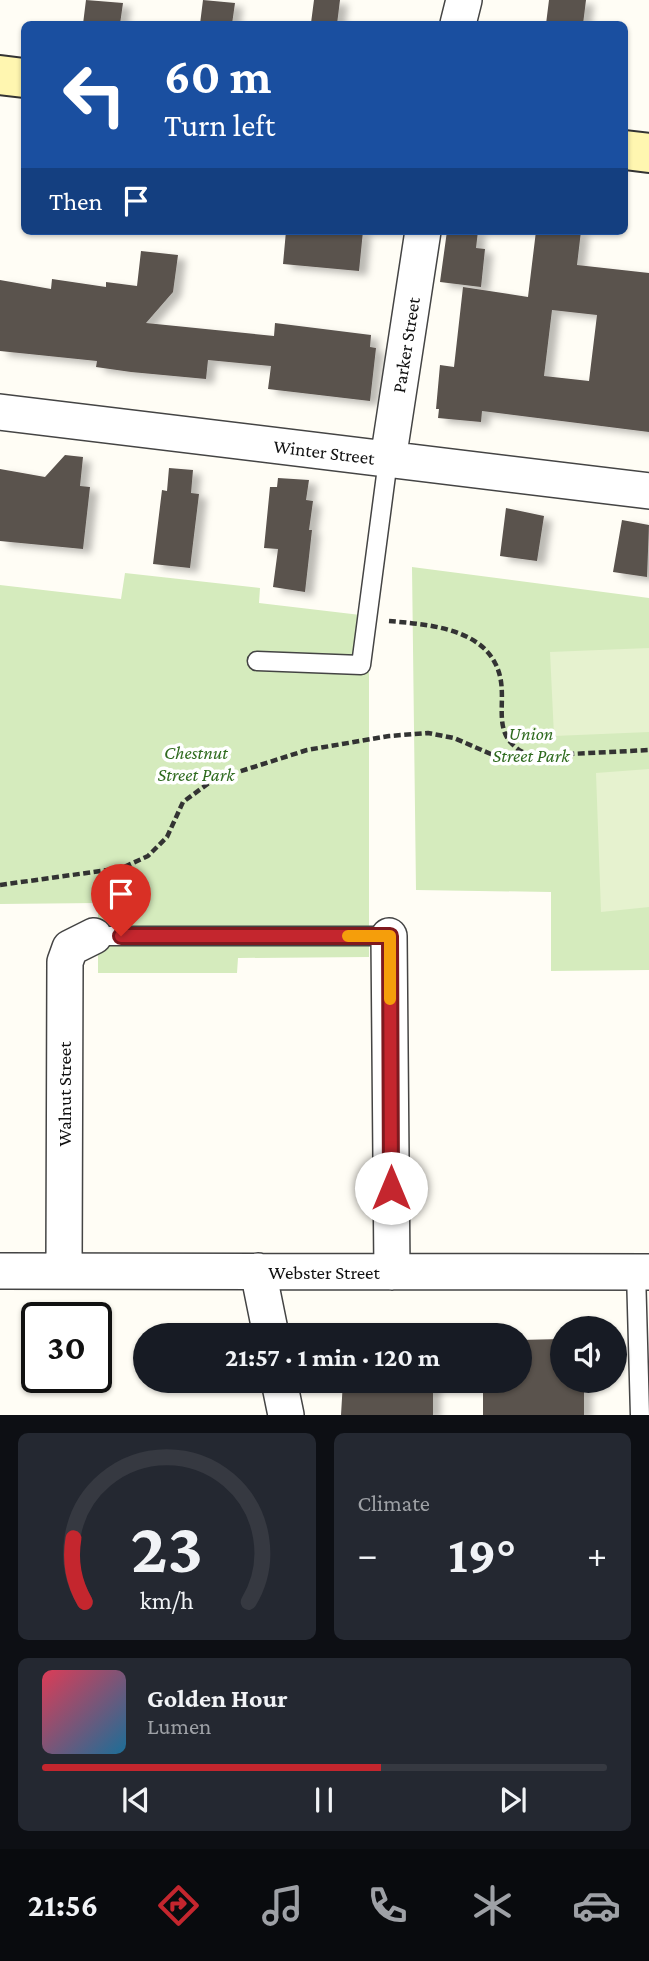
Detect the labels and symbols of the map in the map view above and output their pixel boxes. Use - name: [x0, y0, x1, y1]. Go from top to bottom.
- street label: Parker Street: [388, 295, 424, 394]
- street label: Winter Street: [272, 435, 376, 469]
- park label: Union Street Park: [492, 723, 570, 766]
- park label: Chestnut Street Park: [157, 742, 235, 785]
- pin: [91, 864, 151, 936]
- street label: Walnut Street: [54, 1041, 75, 1147]
- position arrow: [354, 1151, 428, 1225]
- street label: Webster Street: [268, 1262, 380, 1283]
- speed limit sign: 30: [21, 1302, 112, 1393]

